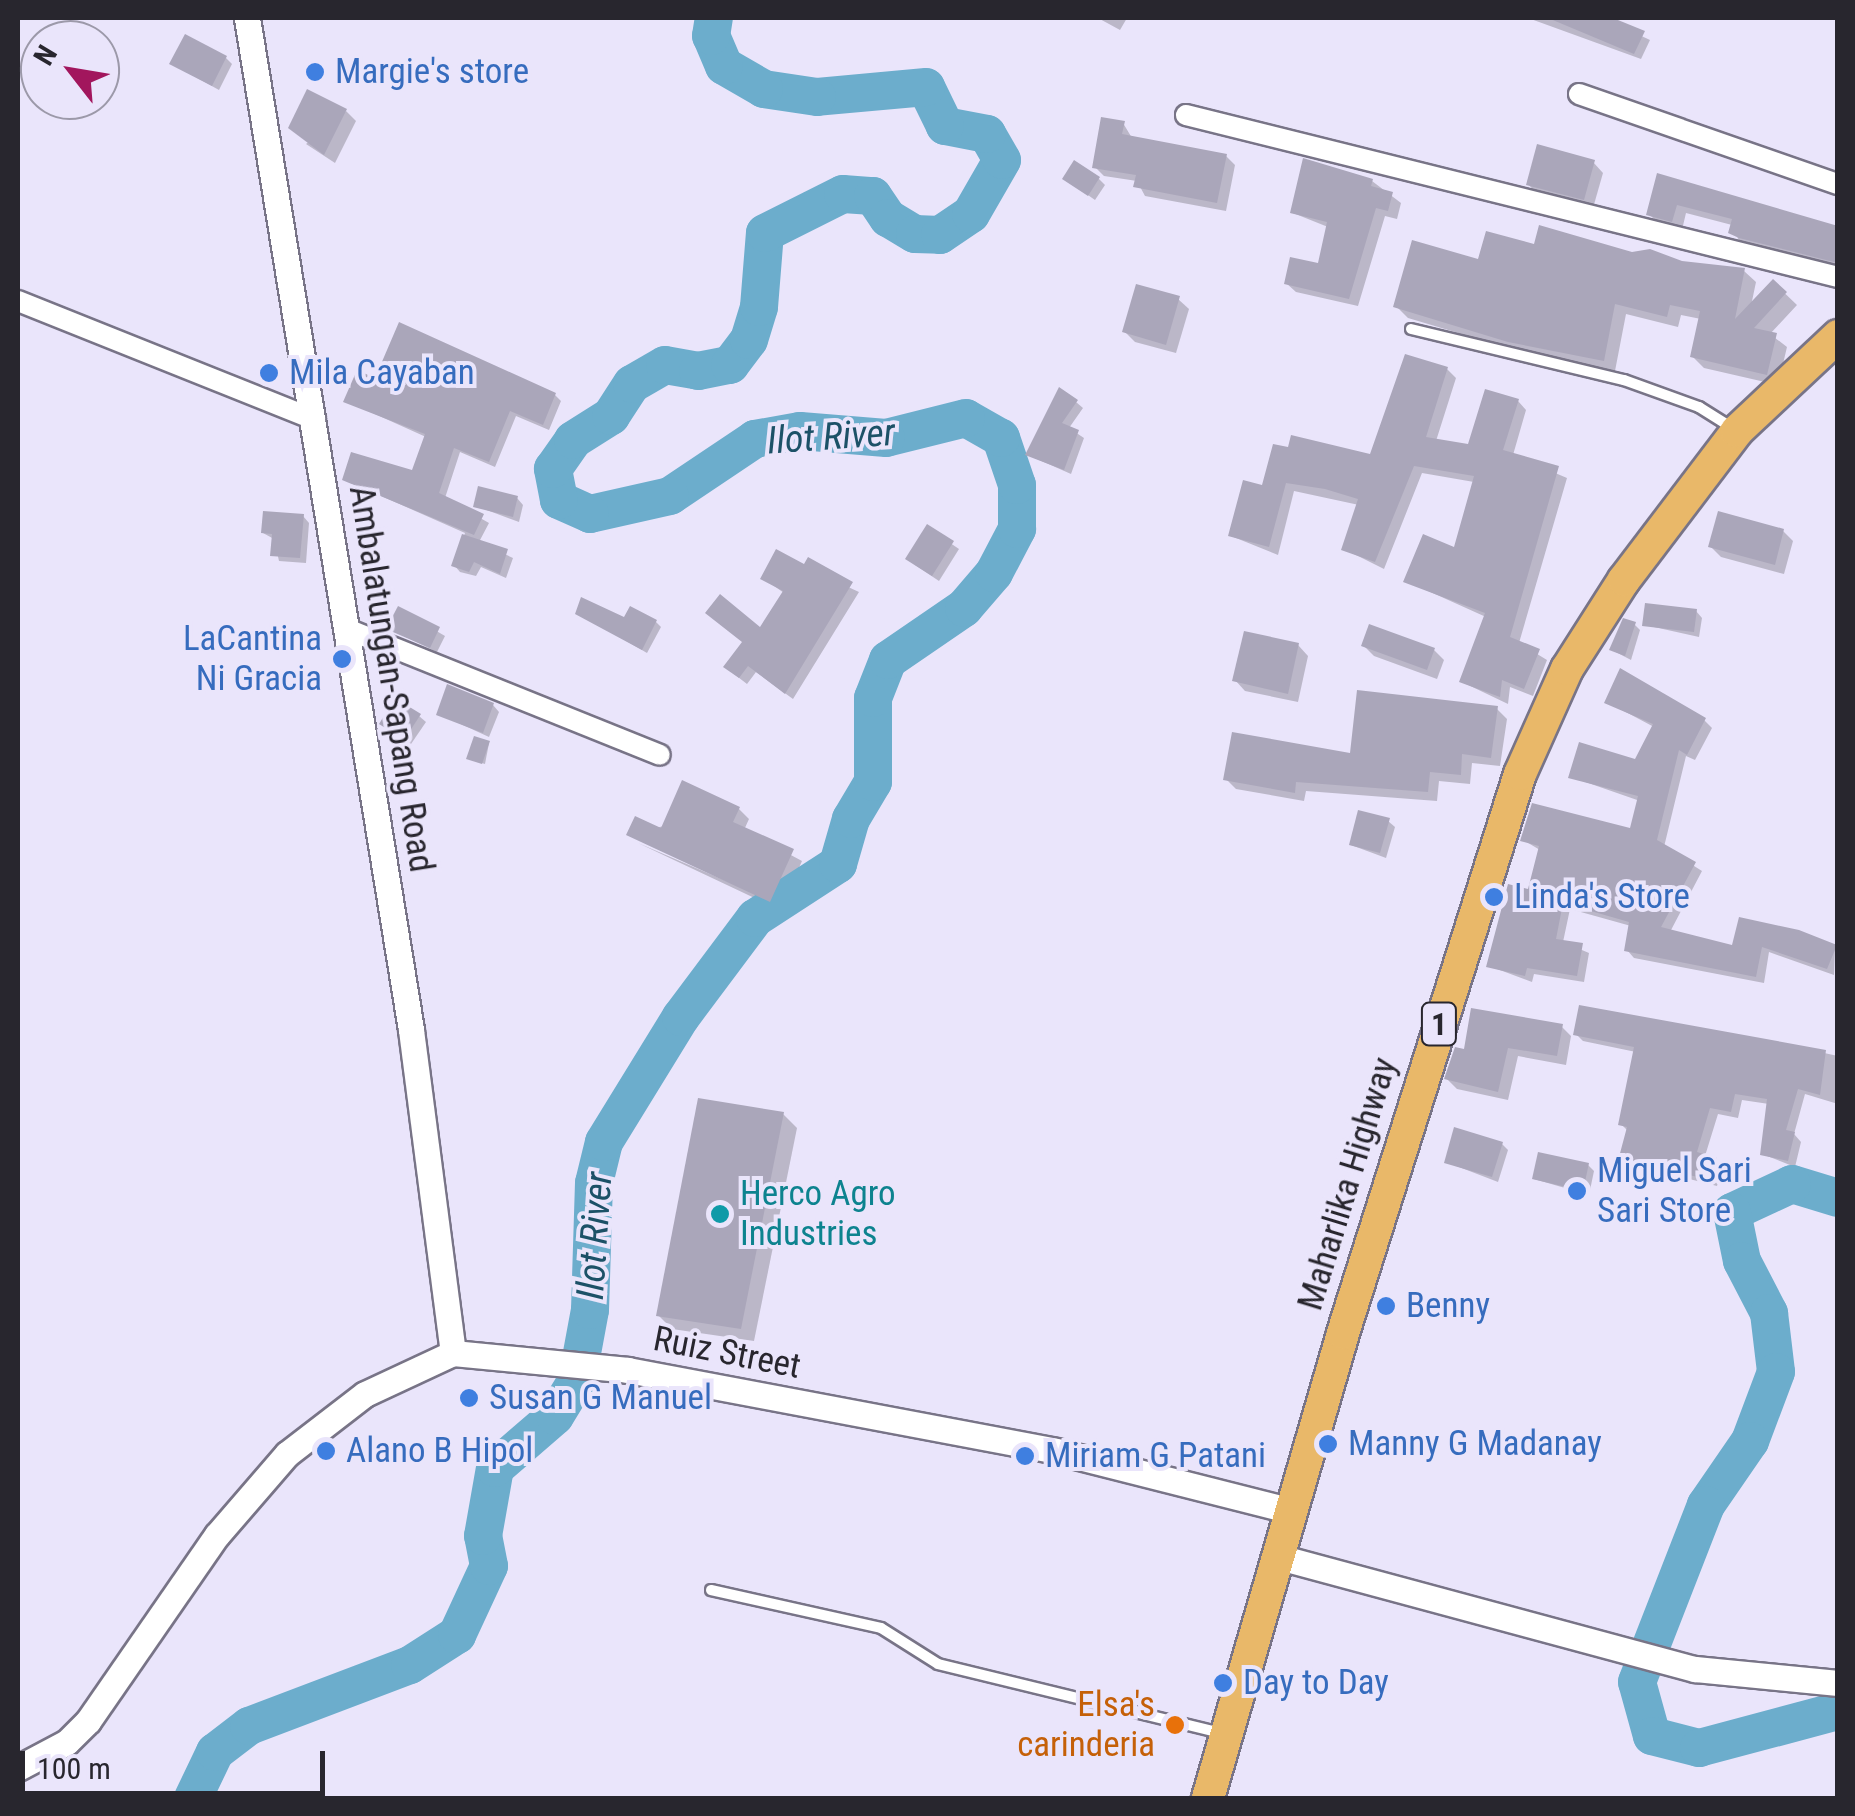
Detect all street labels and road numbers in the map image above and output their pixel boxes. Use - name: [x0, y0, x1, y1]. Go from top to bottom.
- street label: Ambalatungan-Sapang Road: [340, 483, 442, 875]
- road number: 1: [1419, 997, 1459, 1051]
- street label: Maharlika Highway: [1290, 1053, 1406, 1315]
- street label: Ruiz Street: [650, 1318, 804, 1388]

